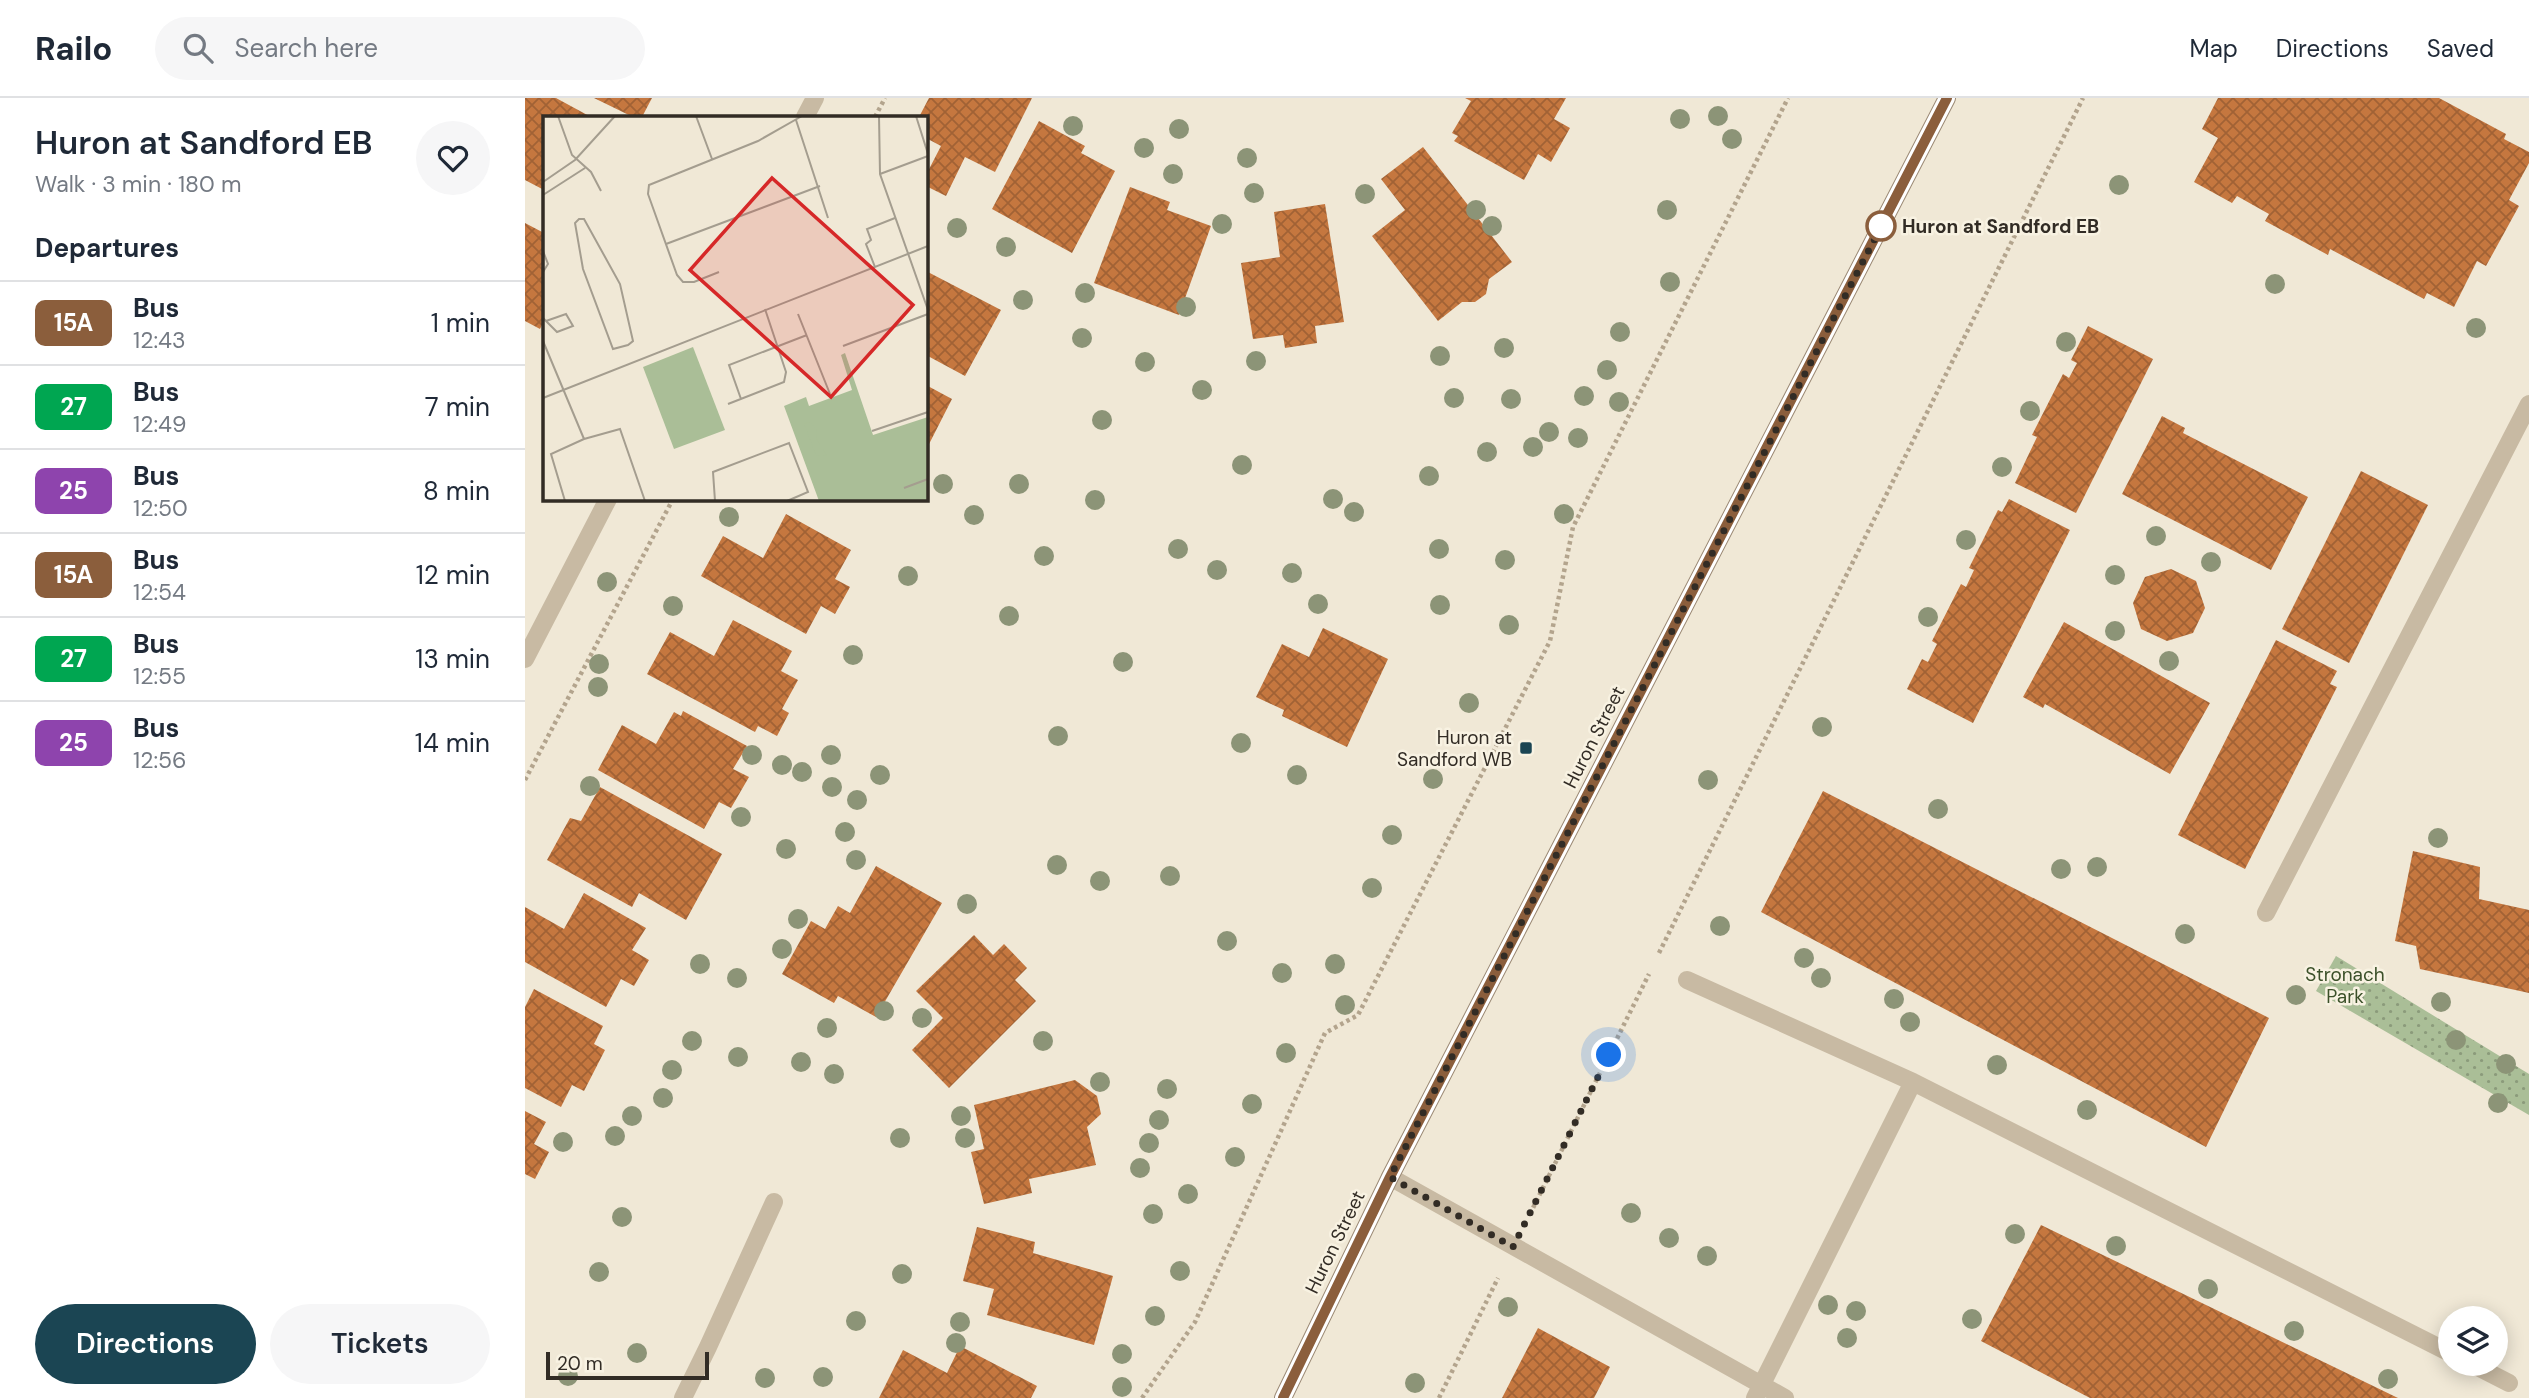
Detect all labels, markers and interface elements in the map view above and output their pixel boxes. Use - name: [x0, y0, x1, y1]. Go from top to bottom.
- search box: [155, 17, 645, 80]
- text: Railo: [35, 27, 113, 70]
- icon: search: [179, 29, 217, 67]
- text: Search here: [235, 31, 378, 65]
- text: Map: [2190, 33, 2238, 64]
- text: Directions: [2276, 33, 2389, 64]
- text: Saved: [2427, 33, 2494, 64]
- inset map: [543, 116, 927, 500]
- text: Huron at Sandford EB: [35, 121, 373, 164]
- button: heart: [416, 121, 490, 195]
- text: Walk · 3 min · 180 m: [35, 169, 241, 199]
- marker: Huron at Sandford EB: [1866, 211, 1896, 241]
- place label: Huron at Sandford EB: [1902, 214, 2099, 239]
- text: Departures: [35, 231, 179, 265]
- text: Bus: [133, 291, 179, 325]
- text: 1 min: [431, 306, 490, 340]
- text: 15A: [54, 307, 93, 338]
- text: 12:43: [133, 325, 186, 355]
- text: Bus: [133, 375, 179, 409]
- text: 7 min: [425, 390, 490, 424]
- text: 27: [60, 391, 87, 422]
- text: 12:49: [133, 409, 186, 439]
- text: Bus: [133, 459, 179, 493]
- text: 8 min: [423, 474, 490, 508]
- text: 25: [59, 475, 88, 506]
- text: 12:50: [133, 493, 188, 523]
- text: Bus: [133, 543, 179, 577]
- text: 12 min: [416, 558, 490, 592]
- text: 15A: [54, 559, 93, 590]
- text: 12:54: [133, 577, 186, 607]
- text: Bus: [133, 627, 179, 661]
- text: 13 min: [415, 642, 490, 676]
- text: 27: [60, 643, 87, 674]
- text: 12:55: [133, 661, 186, 691]
- street label: Huron Street: [1558, 682, 1630, 792]
- text: Bus: [133, 711, 179, 745]
- place label: Huron at Sandford WB: [1397, 725, 1512, 772]
- text: 14 min: [415, 726, 490, 760]
- text: 25: [59, 727, 88, 758]
- marker: Huron at Sandford WB: [1518, 740, 1534, 756]
- text: 12:56: [133, 745, 187, 775]
- park label: Stronach Park: [2305, 962, 2385, 1009]
- your location: [1591, 1037, 1626, 1072]
- street label: Huron Street: [1299, 1186, 1371, 1298]
- button: Directions: [35, 1304, 256, 1384]
- button: Tickets: [270, 1304, 490, 1384]
- map controls: [2438, 1306, 2508, 1376]
- button: layers: [2438, 1306, 2508, 1376]
- scale bar: [546, 1349, 709, 1381]
- text: 20 m: [557, 1351, 603, 1376]

